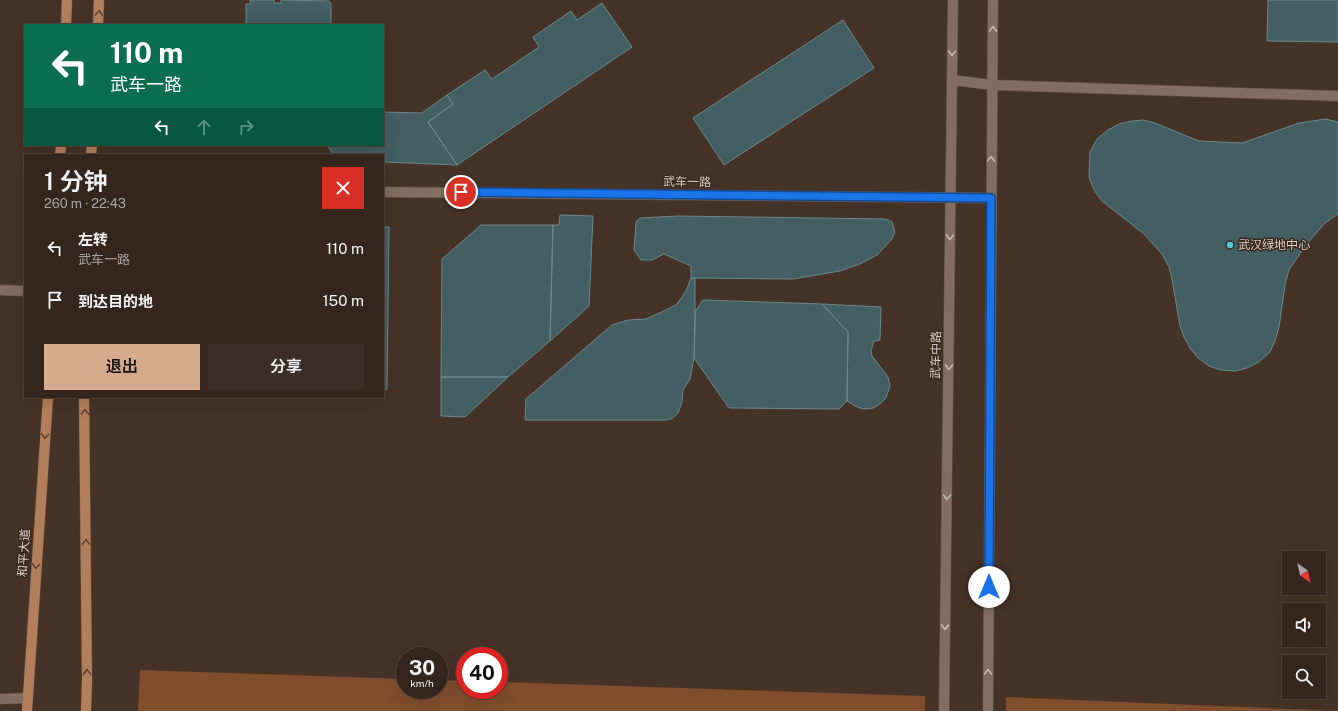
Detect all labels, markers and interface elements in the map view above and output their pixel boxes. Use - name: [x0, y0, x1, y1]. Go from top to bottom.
- one-way arrow: [94, 9, 103, 16]
- one-way arrow: [988, 26, 997, 32]
- text: 110 m: [110, 36, 183, 69]
- icon: left: [44, 40, 96, 92]
- one-way arrow: [948, 50, 956, 56]
- text: 武车一路: [110, 74, 182, 95]
- icon: left: [151, 116, 173, 138]
- icon: ahead: [193, 116, 215, 138]
- icon: right: [235, 116, 257, 138]
- one-way arrow: [987, 156, 995, 162]
- text: 1 分钟: [44, 167, 108, 195]
- button: close: [322, 167, 364, 209]
- pin: [444, 175, 478, 209]
- street label: 武车一路: [663, 175, 711, 189]
- icon: arrive: [450, 181, 472, 203]
- text: 260 m · 22:43: [44, 196, 126, 211]
- text: 左转: [78, 231, 108, 248]
- one-way arrow: [946, 234, 954, 240]
- icon: left: [44, 237, 66, 259]
- place label: 武汉绿地中心: [1238, 238, 1310, 252]
- text: 110 m: [326, 240, 364, 257]
- marker: 武汉绿地中心: [1225, 240, 1235, 250]
- text: 武车一路: [78, 252, 130, 267]
- icon: arrive: [44, 289, 66, 311]
- text: 150 m: [322, 292, 364, 309]
- text: 到达目的地: [78, 293, 153, 310]
- street label: 武车中路: [929, 331, 943, 379]
- button: 退出: [44, 344, 200, 390]
- button: 分享: [208, 344, 364, 390]
- one-way arrow: [944, 364, 953, 370]
- one-way arrow: [81, 409, 89, 415]
- one-way arrow: [41, 433, 50, 439]
- one-way arrow: [943, 494, 951, 500]
- street label: 和平大道: [15, 529, 33, 577]
- one-way arrow: [82, 539, 90, 545]
- north arrow: [1282, 551, 1326, 595]
- map controls: [1282, 551, 1326, 699]
- one-way arrow: [32, 563, 41, 569]
- position arrow: [968, 566, 1010, 608]
- button: sound: [1282, 603, 1326, 647]
- one-way arrow: [941, 624, 950, 630]
- speed limit sign: 40: [456, 647, 508, 699]
- button: search: [1282, 655, 1326, 699]
- text: 30: [409, 656, 435, 680]
- one-way arrow: [83, 669, 91, 675]
- one-way arrow: [984, 669, 992, 675]
- text: km/h: [410, 677, 434, 689]

